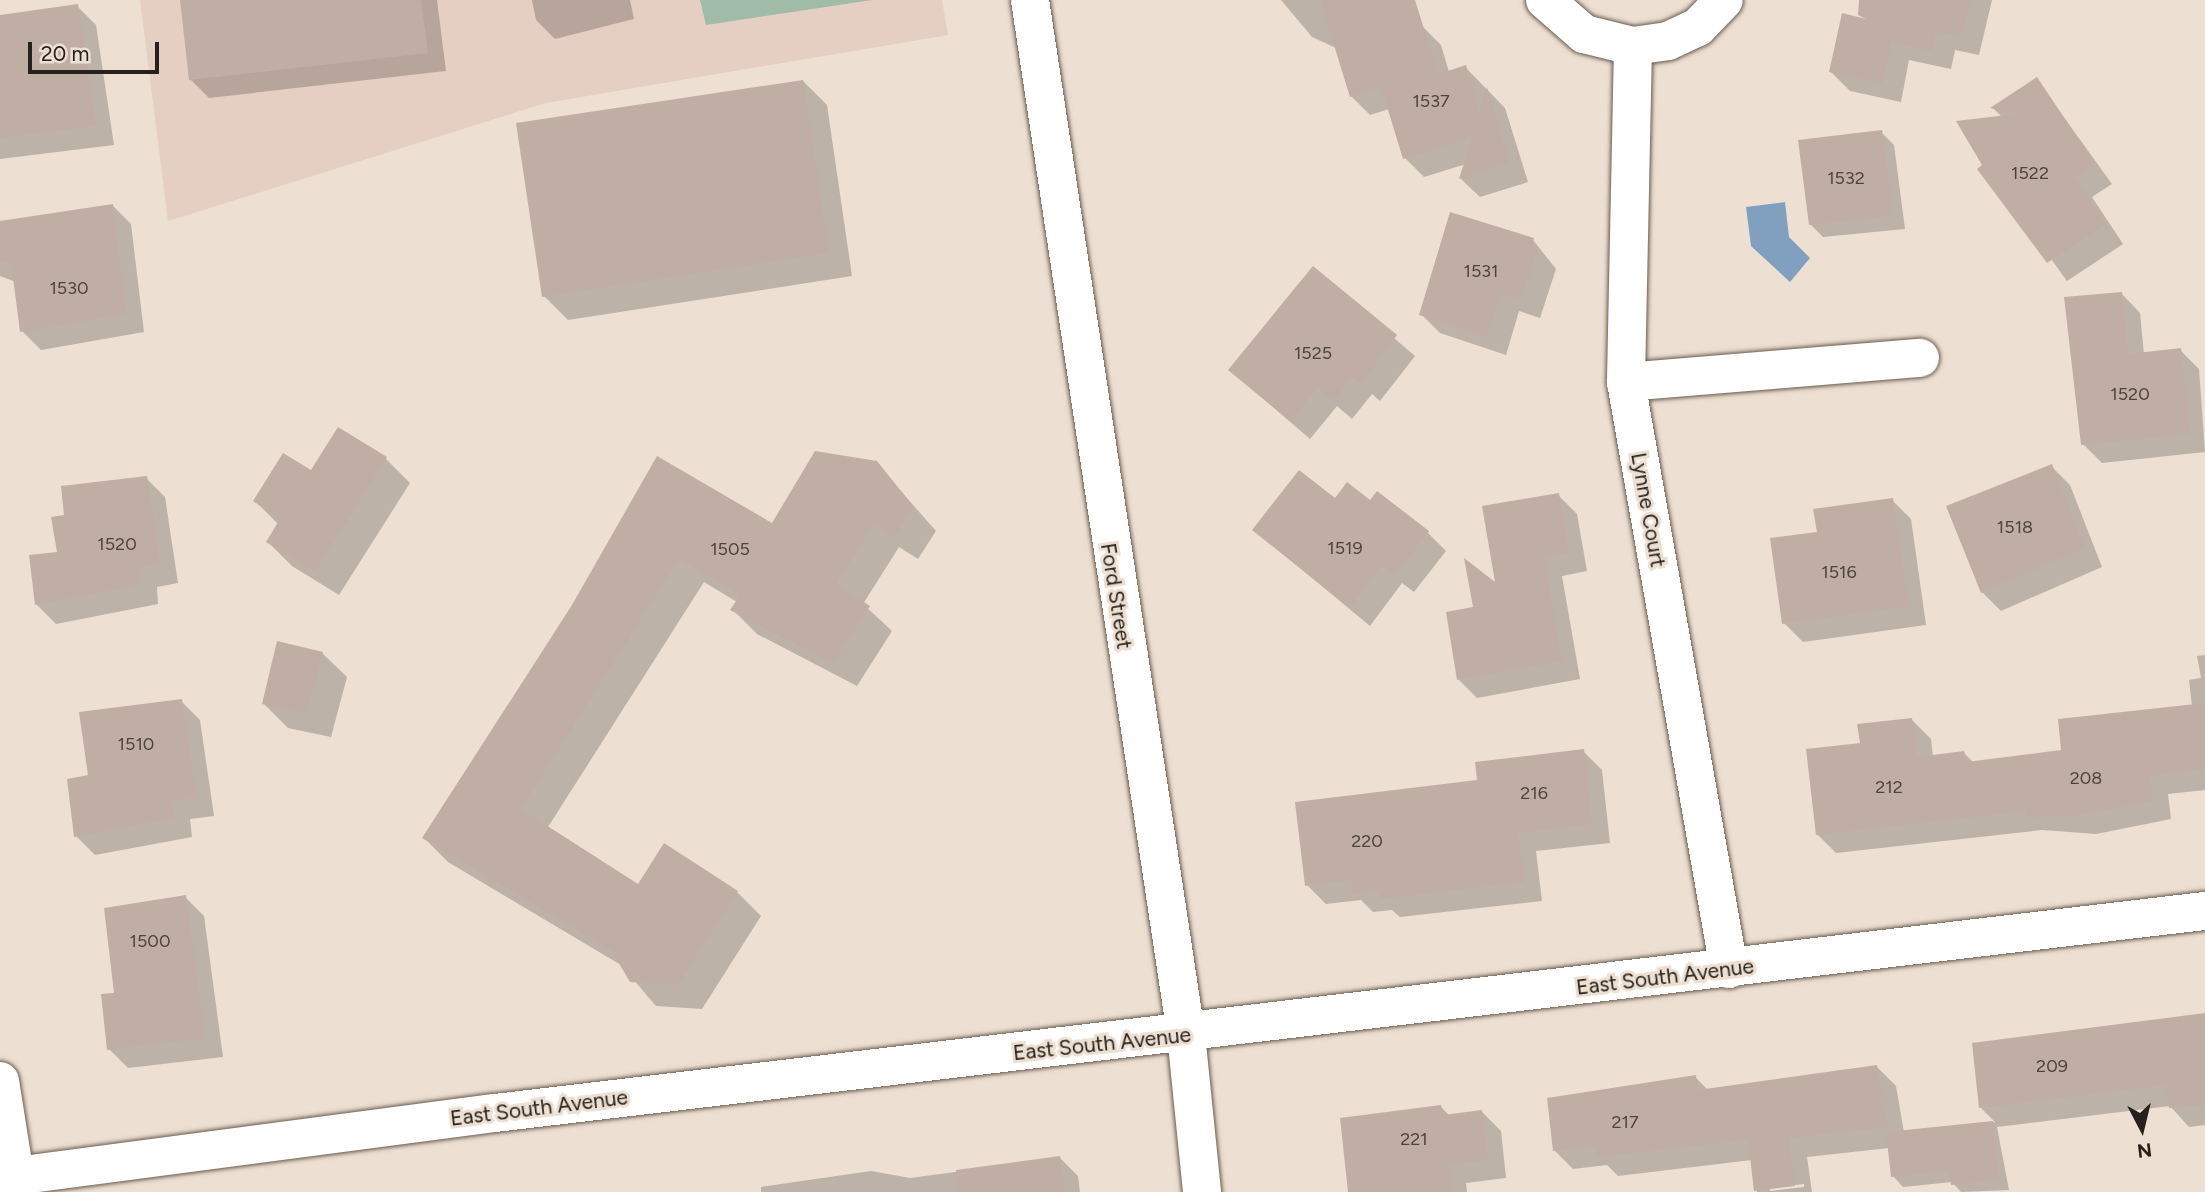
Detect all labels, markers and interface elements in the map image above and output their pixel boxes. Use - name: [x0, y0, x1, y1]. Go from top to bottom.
- scale bar: [32, 28, 163, 72]
- text: 20 m: [41, 41, 89, 66]
- house number: 1537: [1412, 90, 1450, 112]
- house number: 1522: [2011, 162, 2049, 184]
- house number: 1532: [1827, 167, 1865, 189]
- house number: 1531: [1463, 260, 1499, 282]
- house number: 1530: [49, 277, 89, 299]
- house number: 1525: [1294, 342, 1332, 364]
- house number: 1520: [2110, 383, 2150, 405]
- street label: Lynne Court: [1626, 451, 1670, 569]
- house number: 1518: [1997, 516, 2033, 538]
- house number: 1520: [97, 533, 137, 555]
- house number: 1519: [1327, 537, 1363, 559]
- house number: 1505: [710, 538, 750, 560]
- street label: Ford Street: [1095, 541, 1137, 651]
- house number: 1516: [1821, 561, 1857, 583]
- house number: 1510: [118, 733, 154, 755]
- house number: 208: [2070, 767, 2102, 789]
- house number: 212: [1875, 776, 1903, 798]
- house number: 216: [1520, 782, 1548, 804]
- house number: 220: [1351, 830, 1383, 852]
- house number: 1500: [130, 930, 170, 952]
- street label: East South Avenue: [1575, 954, 1755, 1000]
- street label: East South Avenue: [1012, 1022, 1192, 1066]
- house number: 209: [2036, 1055, 2068, 1077]
- street label: East South Avenue: [449, 1085, 629, 1131]
- north arrow: [2107, 1094, 2177, 1164]
- house number: 217: [1611, 1111, 1639, 1133]
- house number: 221: [1400, 1128, 1428, 1150]
- text: N: [2136, 1138, 2153, 1163]

